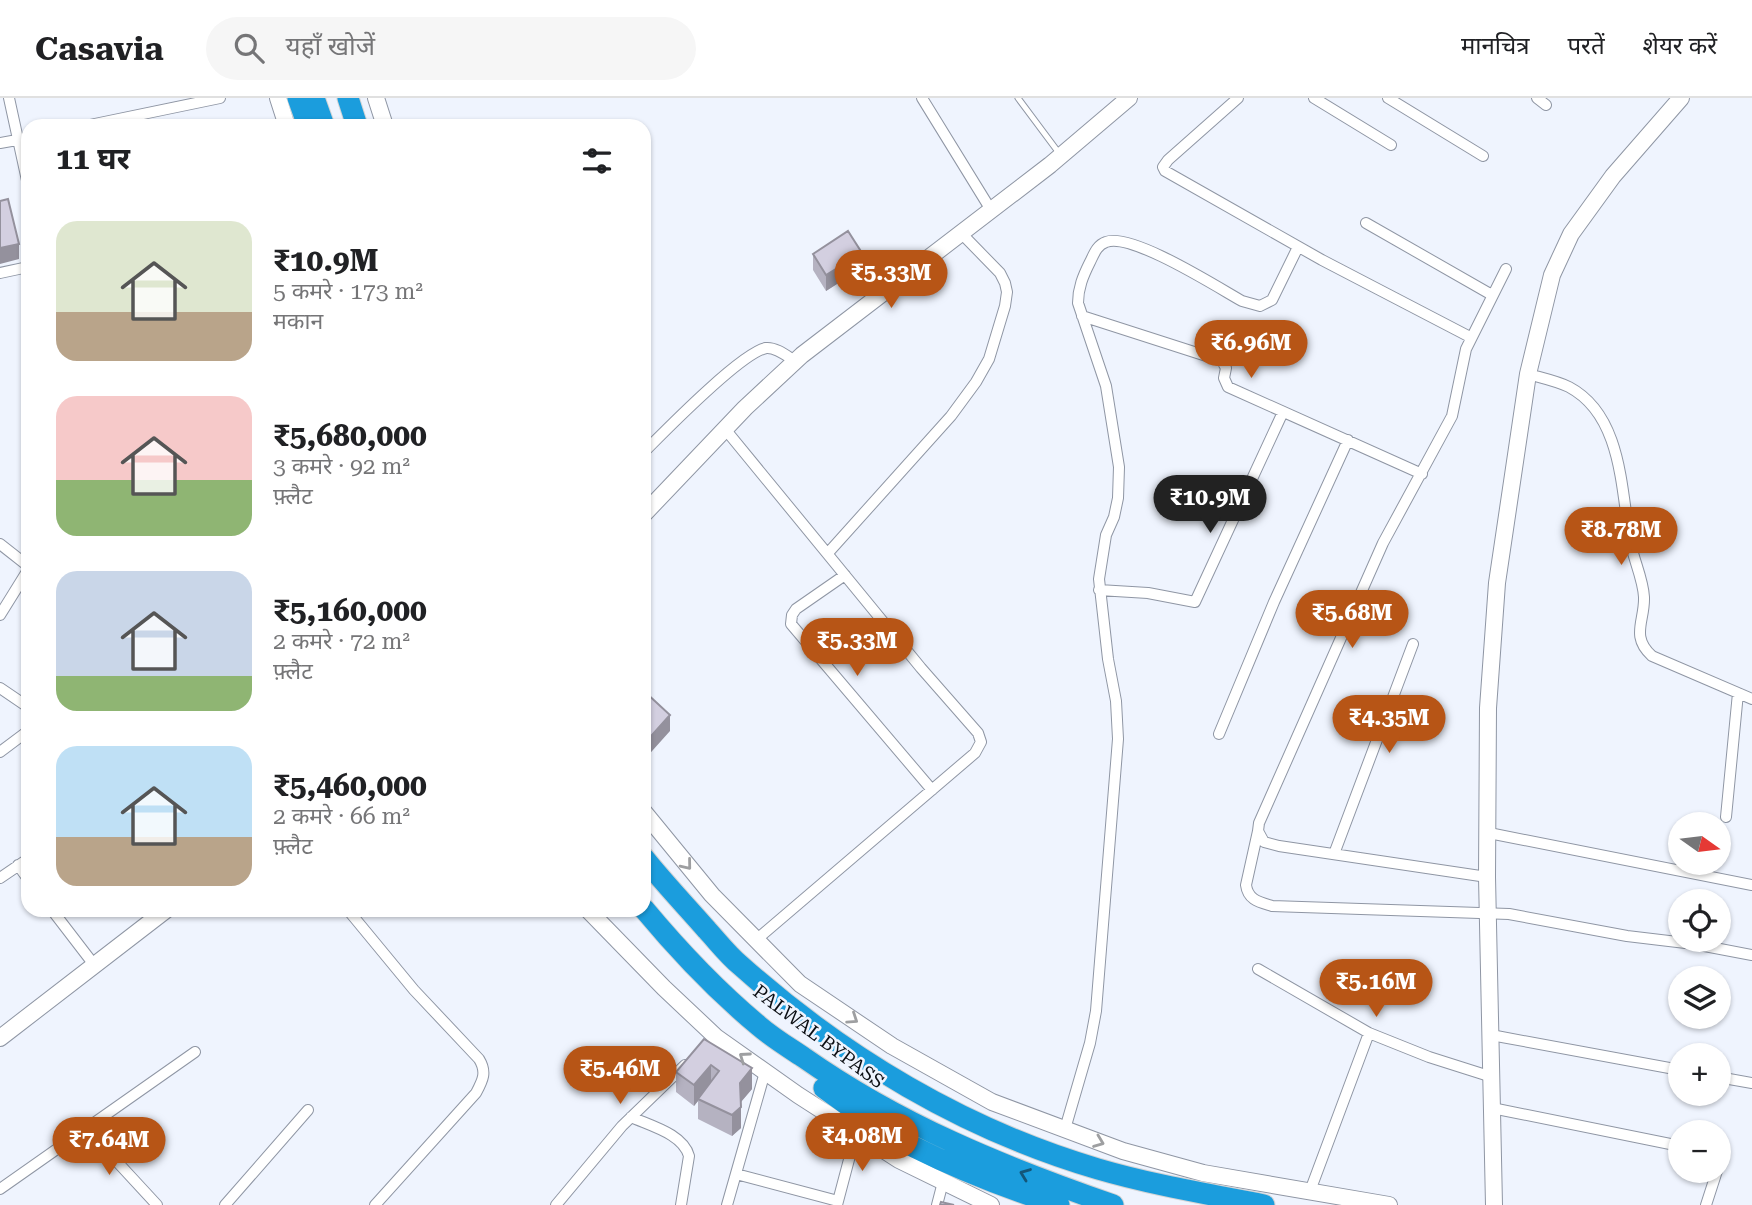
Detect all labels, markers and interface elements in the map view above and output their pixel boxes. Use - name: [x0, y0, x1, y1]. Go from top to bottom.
- search box: [206, 17, 696, 80]
- text: Casavia: [35, 29, 164, 68]
- icon: search: [230, 29, 268, 67]
- text: यहाँ खोजें: [286, 31, 375, 61]
- text: मानचित्र: [1461, 32, 1529, 60]
- text: परतें: [1567, 32, 1605, 60]
- text: शेयर करें: [1643, 32, 1717, 60]
- text: 11 घर: [56, 141, 130, 176]
- icon: filters: [578, 142, 616, 180]
- text: ₹10.9M: [273, 243, 379, 278]
- icon: home: [112, 249, 196, 333]
- pin: ₹5.33M: [834, 250, 948, 310]
- text: ₹5.33M: [851, 259, 931, 286]
- text: 5 कमरे · 173 m²: [273, 278, 423, 305]
- text: मकान: [273, 308, 323, 335]
- pin: ₹6.96M: [1194, 320, 1308, 380]
- text: ₹6.96M: [1211, 329, 1291, 356]
- text: ₹5,680,000: [273, 418, 427, 453]
- icon: home: [112, 424, 196, 508]
- text: 3 कमरे · 92 m²: [273, 453, 410, 480]
- pin: ₹10.9M: [1153, 476, 1267, 535]
- text: फ़्लैट: [273, 483, 313, 510]
- text: ₹10.9M: [1170, 484, 1250, 511]
- pin: ₹8.78M: [1564, 508, 1678, 567]
- text: ₹8.78M: [1581, 516, 1661, 543]
- pin: ₹5.68M: [1295, 590, 1409, 650]
- text: ₹5,160,000: [273, 593, 427, 628]
- icon: home: [112, 599, 196, 683]
- text: ₹5.68M: [1312, 599, 1392, 626]
- pin: ₹5.33M: [800, 618, 914, 678]
- text: ₹5.33M: [817, 627, 897, 654]
- text: 2 कमरे · 72 m²: [273, 628, 410, 655]
- text: फ़्लैट: [273, 658, 313, 685]
- pin: ₹4.35M: [1332, 696, 1446, 755]
- text: ₹4.35M: [1349, 704, 1429, 731]
- text: ₹5,460,000: [273, 768, 427, 803]
- icon: home: [112, 774, 196, 858]
- text: 2 कमरे · 66 m²: [273, 803, 410, 830]
- north arrow: [1668, 812, 1731, 875]
- map controls: [1668, 812, 1731, 1183]
- text: फ़्लैट: [273, 833, 313, 860]
- one-way arrow: [679, 857, 692, 870]
- button: locate: [1668, 889, 1731, 952]
- pin: ₹5.16M: [1319, 960, 1433, 1019]
- button: layers: [1668, 966, 1731, 1029]
- text: ₹5.16M: [1336, 968, 1416, 995]
- street label: PALWAL BYPASS: [749, 980, 889, 1093]
- one-way arrow: [845, 1011, 858, 1024]
- button: +: [1668, 1043, 1731, 1106]
- pin: ₹5.46M: [563, 1046, 677, 1106]
- one-way arrow: [739, 1053, 752, 1065]
- text: ₹5.46M: [580, 1055, 660, 1082]
- pin: ₹4.08M: [805, 1114, 919, 1173]
- pin: ₹7.64M: [52, 1118, 166, 1177]
- button: −: [1668, 1120, 1731, 1183]
- text: ₹4.08M: [822, 1122, 902, 1149]
- text: ₹7.64M: [69, 1126, 149, 1153]
- one-way arrow: [1093, 1134, 1105, 1148]
- one-way arrow: [1020, 1168, 1032, 1182]

